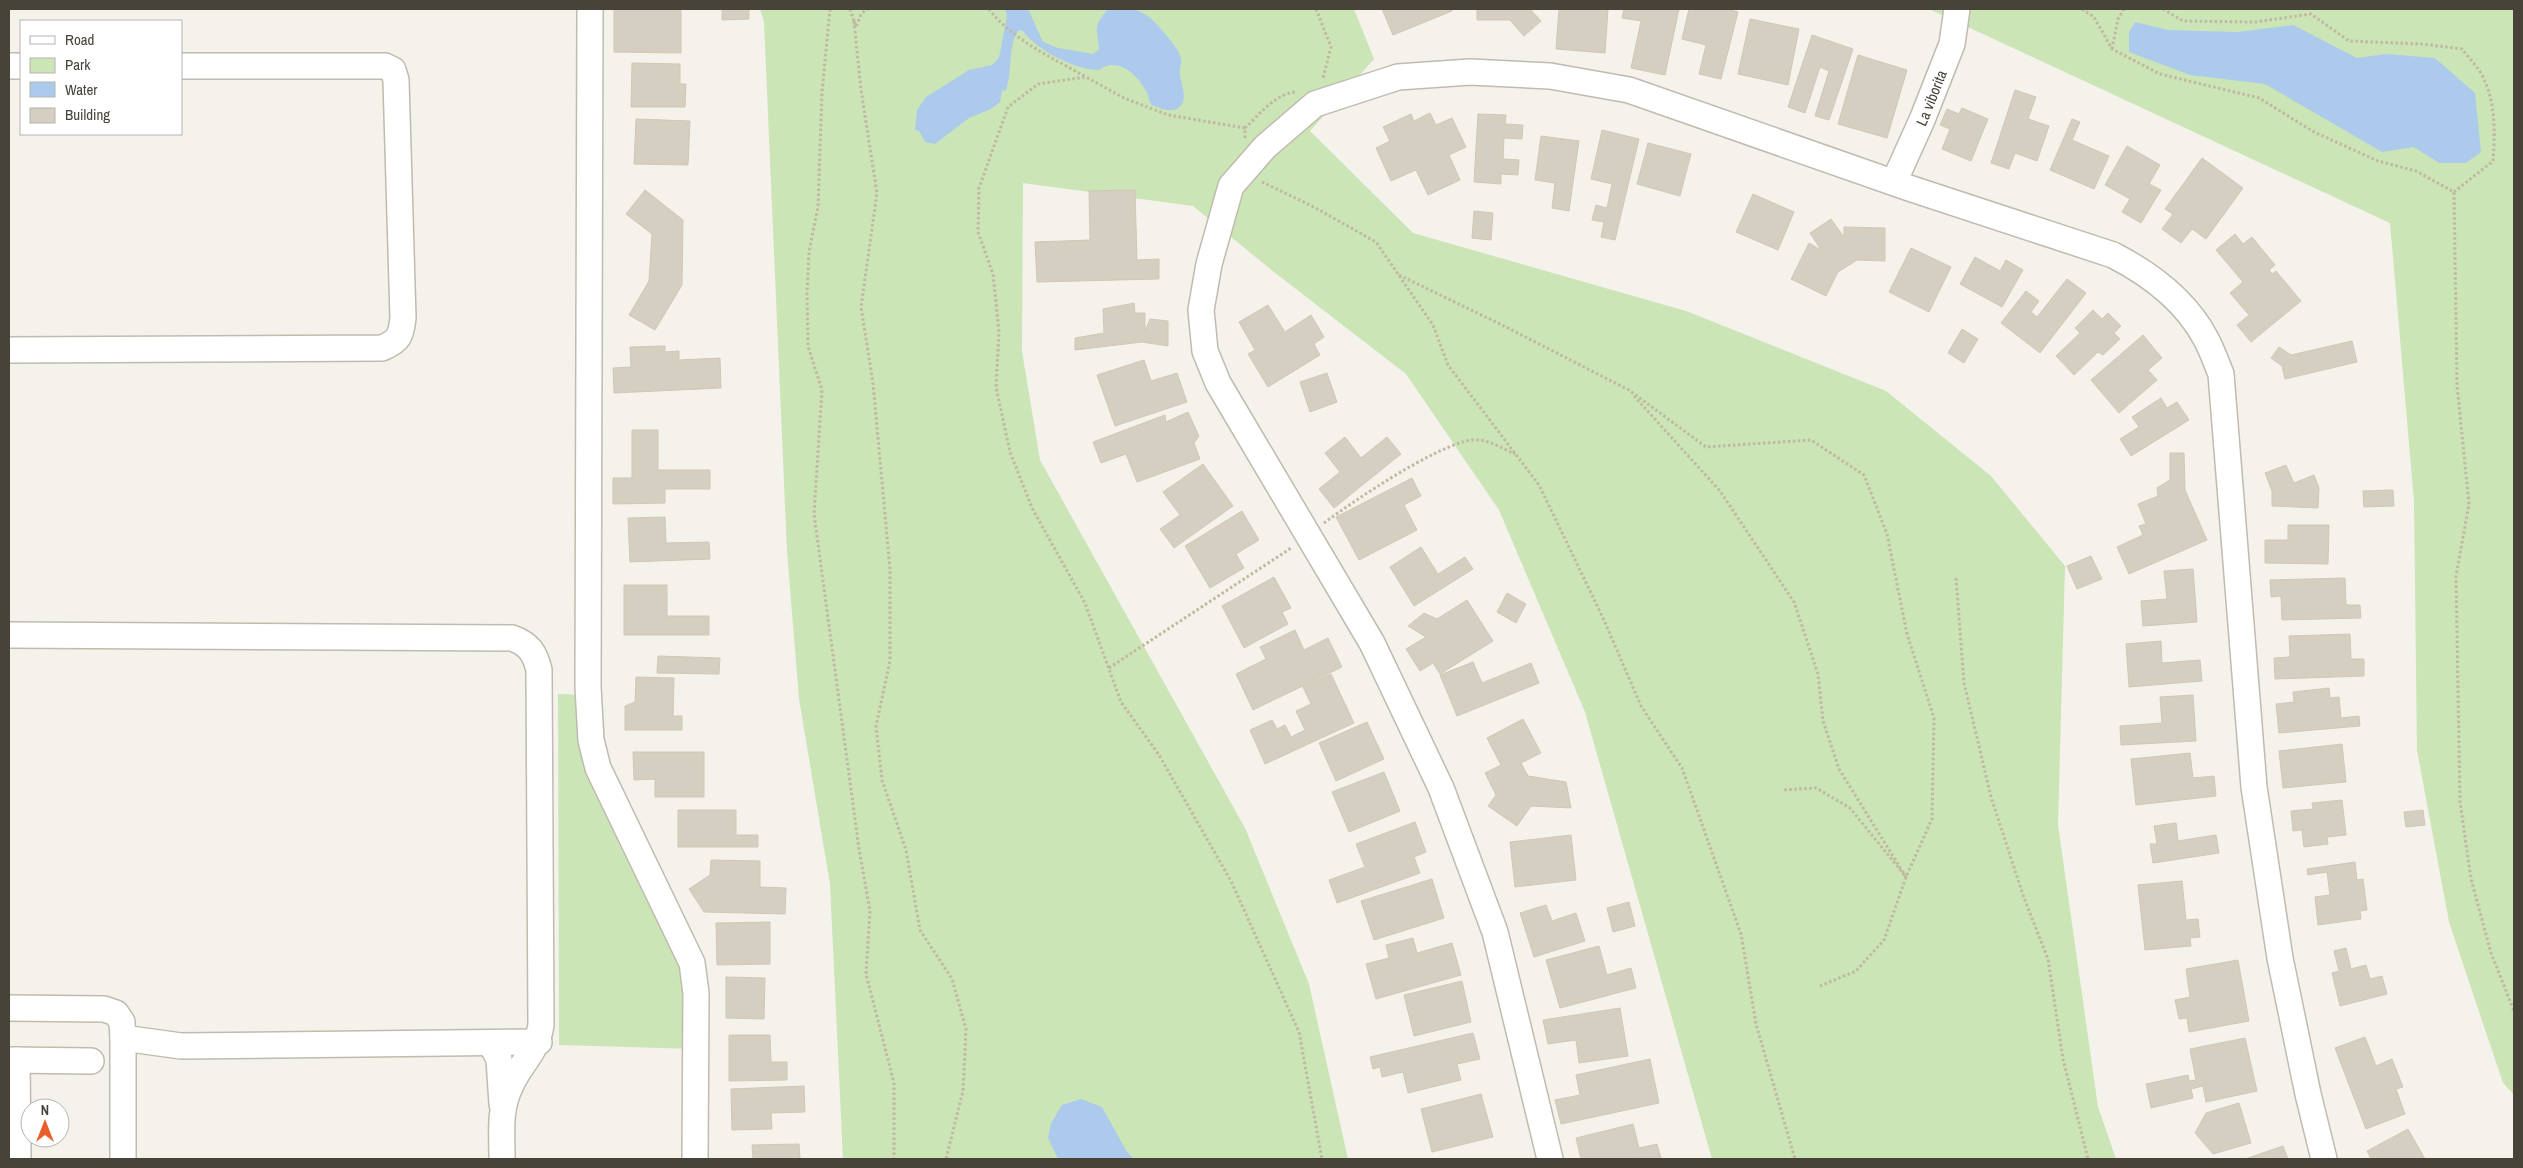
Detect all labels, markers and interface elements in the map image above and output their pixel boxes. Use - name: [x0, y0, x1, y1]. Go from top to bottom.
- legend: [20, 20, 182, 135]
- text: Road: [65, 29, 94, 50]
- text: Park: [65, 54, 91, 75]
- street label: La viborita: [1910, 67, 1951, 129]
- text: Water: [65, 79, 97, 100]
- text: Building: [65, 104, 110, 125]
- north arrow: [20, 1098, 70, 1148]
- text: N: [41, 1101, 49, 1119]

